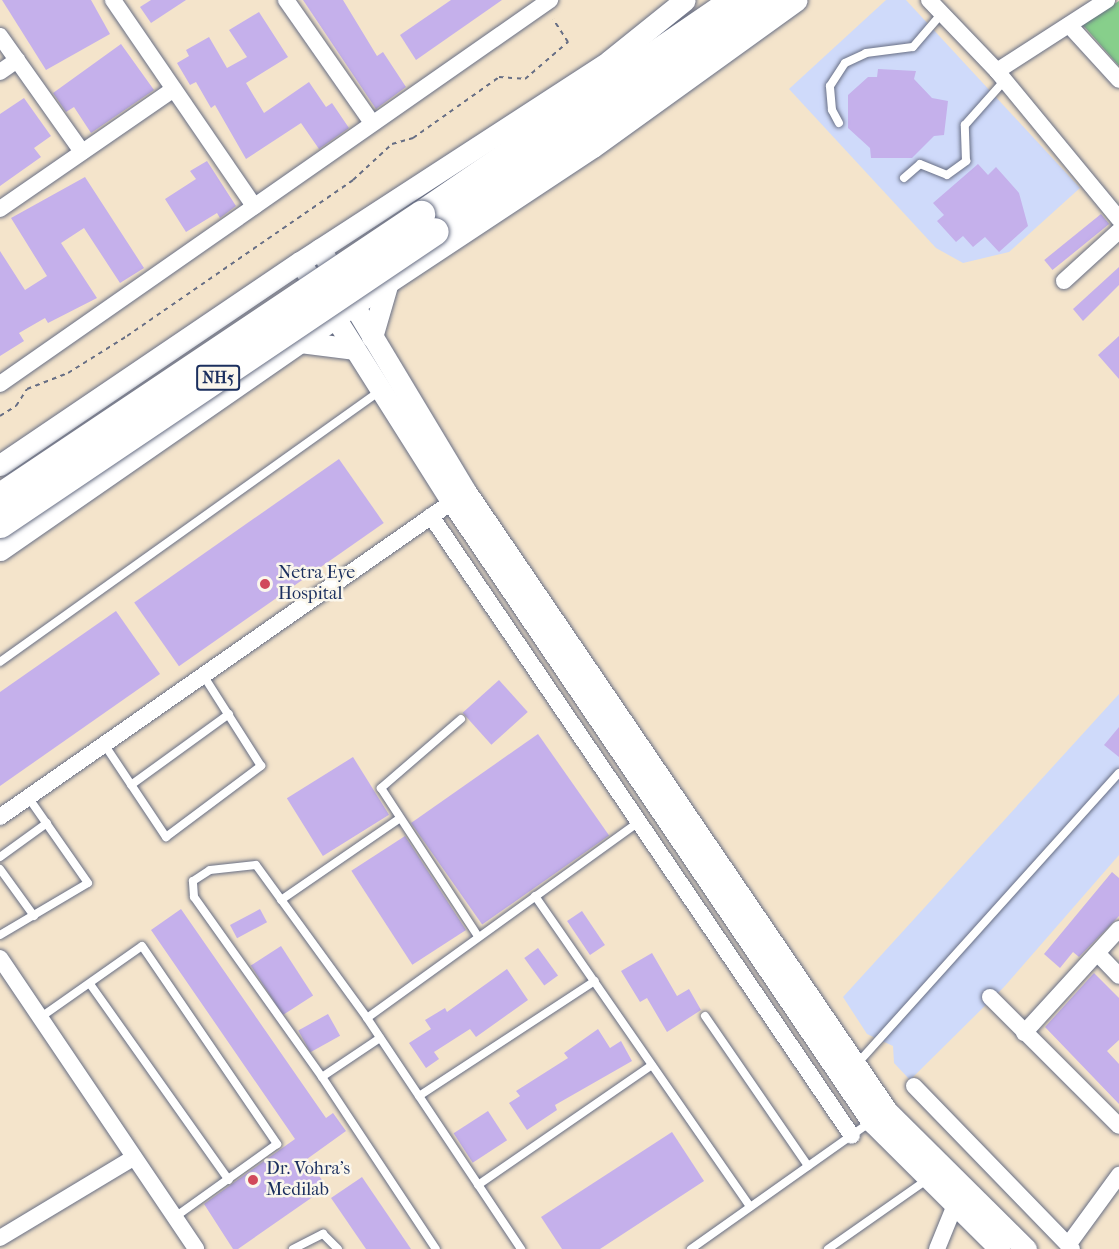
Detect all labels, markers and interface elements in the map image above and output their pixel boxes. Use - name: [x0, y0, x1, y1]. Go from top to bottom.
- road number: NH5: [196, 365, 240, 391]
- place label: Netra Eye Hospital: [278, 563, 355, 606]
- marker: Netra Eye Hospital: [256, 575, 274, 593]
- place label: Dr. Vohra's Medilab: [266, 1159, 350, 1202]
- marker: Dr. Vohra's Medilab: [244, 1171, 262, 1189]

